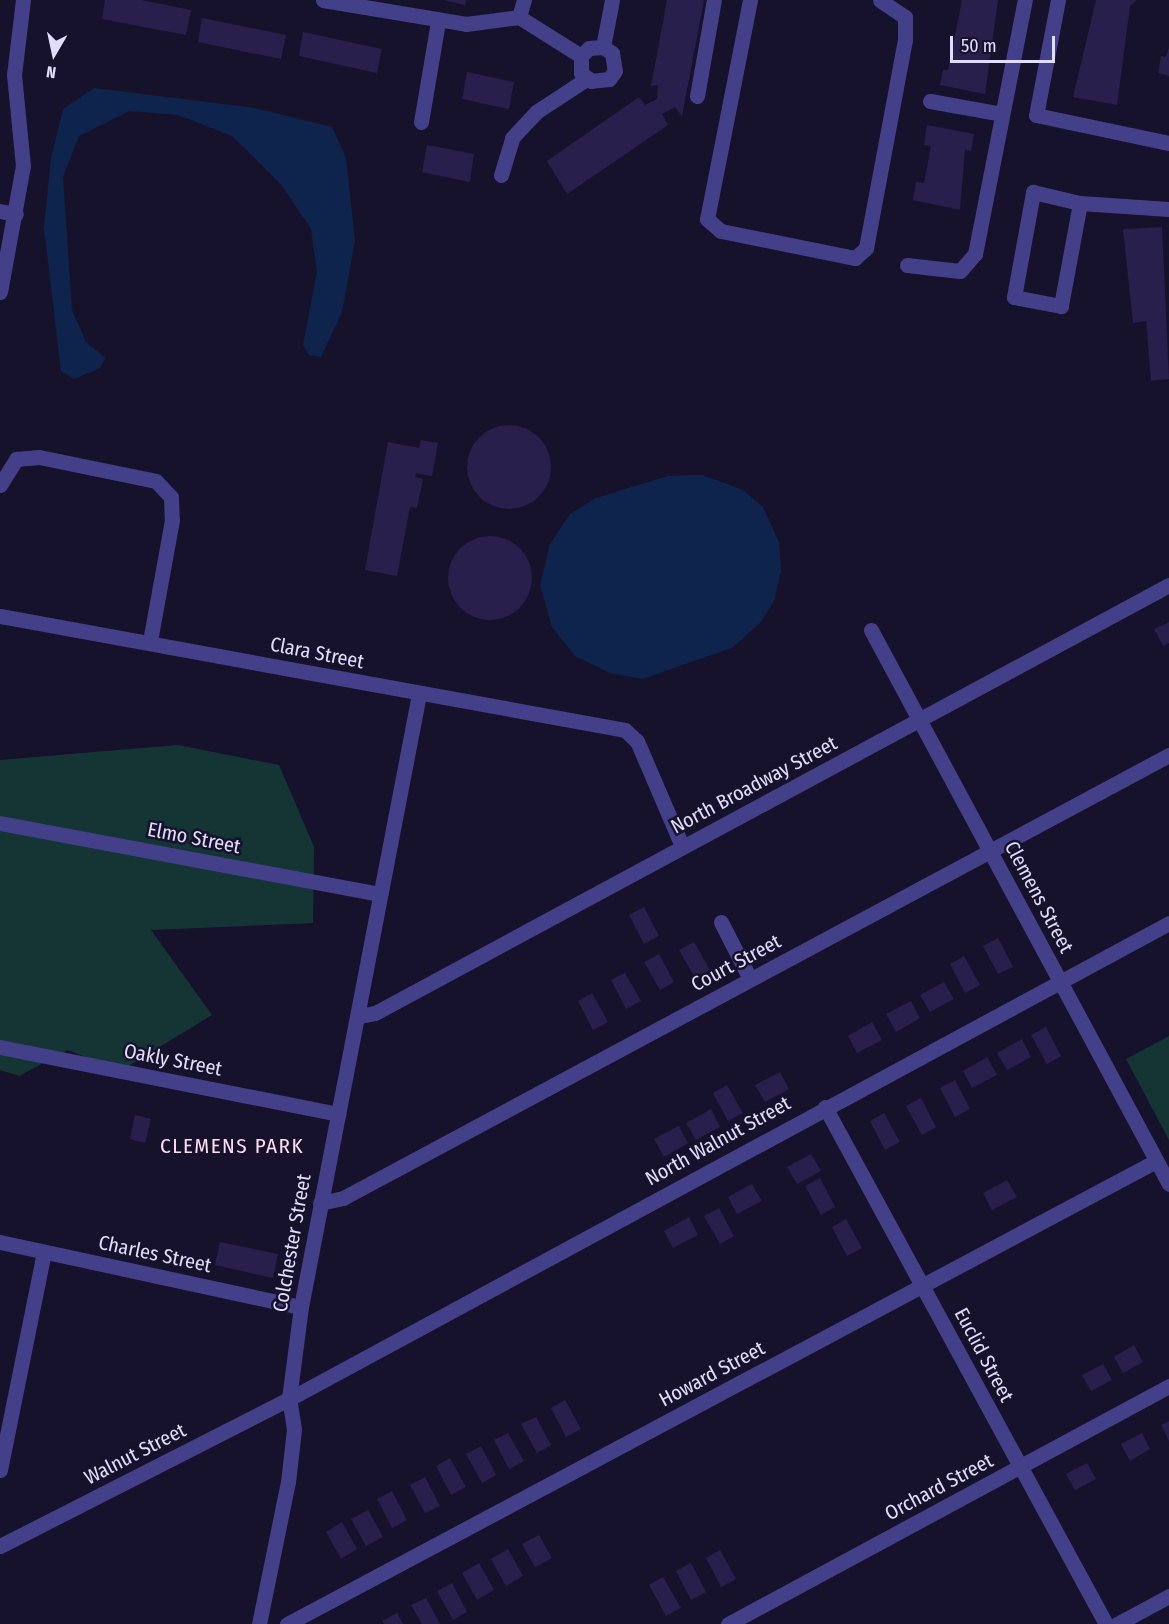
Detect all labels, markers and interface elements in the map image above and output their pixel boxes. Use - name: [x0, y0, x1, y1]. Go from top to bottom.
- north arrow: [24, 24, 84, 84]
- scale bar: [953, 24, 1058, 62]
- text: 50 m: [961, 35, 997, 57]
- text: N: [45, 62, 57, 82]
- street label: Clara Street: [268, 632, 366, 674]
- street label: North Broadway Street: [667, 731, 841, 839]
- street label: Elmo Street: [145, 817, 243, 859]
- street label: Clemens Street: [999, 837, 1079, 957]
- street label: Court Street: [687, 929, 785, 997]
- street label: Oakly Street: [122, 1039, 224, 1081]
- street label: North Walnut Street: [641, 1091, 795, 1191]
- district label: CLEMENS PARK: [160, 1133, 304, 1159]
- street label: Colchester Street: [268, 1172, 316, 1314]
- street label: Charles Street: [96, 1230, 214, 1278]
- street label: Euclid Street: [949, 1304, 1019, 1406]
- street label: Howard Street: [655, 1336, 769, 1412]
- street label: Walnut Street: [80, 1418, 190, 1490]
- street label: Orchard Street: [881, 1448, 997, 1526]

